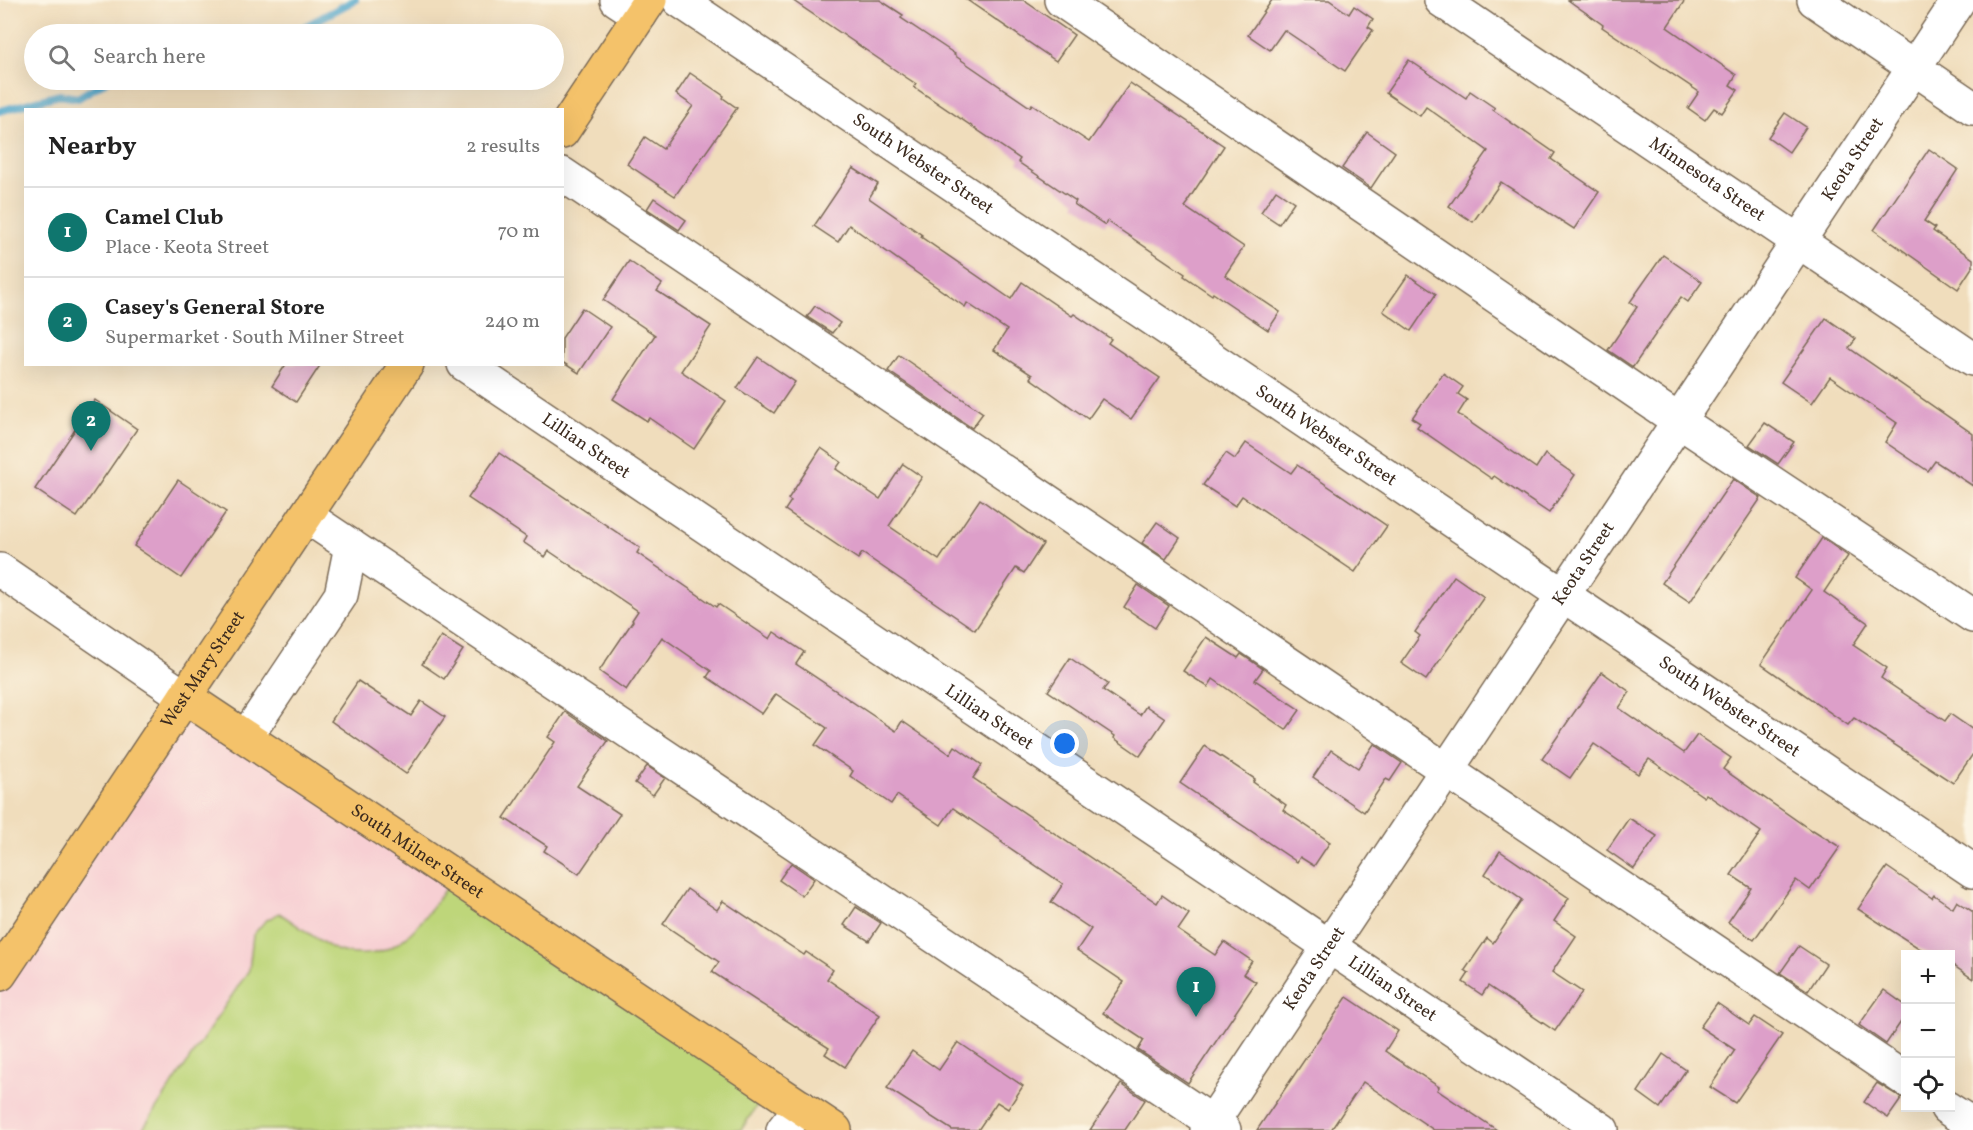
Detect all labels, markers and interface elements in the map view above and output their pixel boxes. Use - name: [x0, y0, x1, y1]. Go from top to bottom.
- search box: [24, 24, 564, 90]
- icon: search: [45, 41, 78, 74]
- text: Search here: [93, 42, 206, 73]
- street label: South Webster Street: [847, 108, 999, 221]
- street label: Keota Street: [1816, 113, 1890, 206]
- text: Nearby: [48, 129, 137, 165]
- street label: Minnesota Street: [1644, 131, 1770, 228]
- text: 2 results: [466, 133, 540, 161]
- text: Camel Club: [105, 203, 223, 234]
- text: 1: [63, 218, 72, 246]
- text: 70 m: [497, 218, 540, 246]
- text: Place · Keota Street: [105, 234, 269, 262]
- text: Casey's General Store: [105, 293, 325, 324]
- text: 2: [62, 308, 73, 336]
- text: 240 m: [485, 308, 540, 336]
- text: Supermarket · South Milner Street: [105, 324, 404, 352]
- street label: South Webster Street: [1250, 379, 1402, 492]
- pin: 2: [72, 402, 110, 451]
- street label: Lillian Street: [537, 407, 635, 485]
- street label: Keota Street: [1547, 517, 1621, 611]
- street label: West Mary Street: [155, 606, 251, 733]
- street label: South Webster Street: [1654, 650, 1805, 764]
- street label: Lillian Street: [940, 679, 1039, 756]
- your location: [1050, 729, 1079, 758]
- street label: South Milner Street: [346, 798, 489, 905]
- street label: Keota Street: [1278, 922, 1351, 1015]
- street label: Lillian Street: [1343, 950, 1442, 1028]
- map controls: [1901, 950, 1955, 1112]
- button: +: [1901, 950, 1955, 1004]
- pin: 1: [1176, 968, 1216, 1017]
- button: −: [1901, 1004, 1955, 1058]
- button: locate: [1901, 1058, 1955, 1112]

